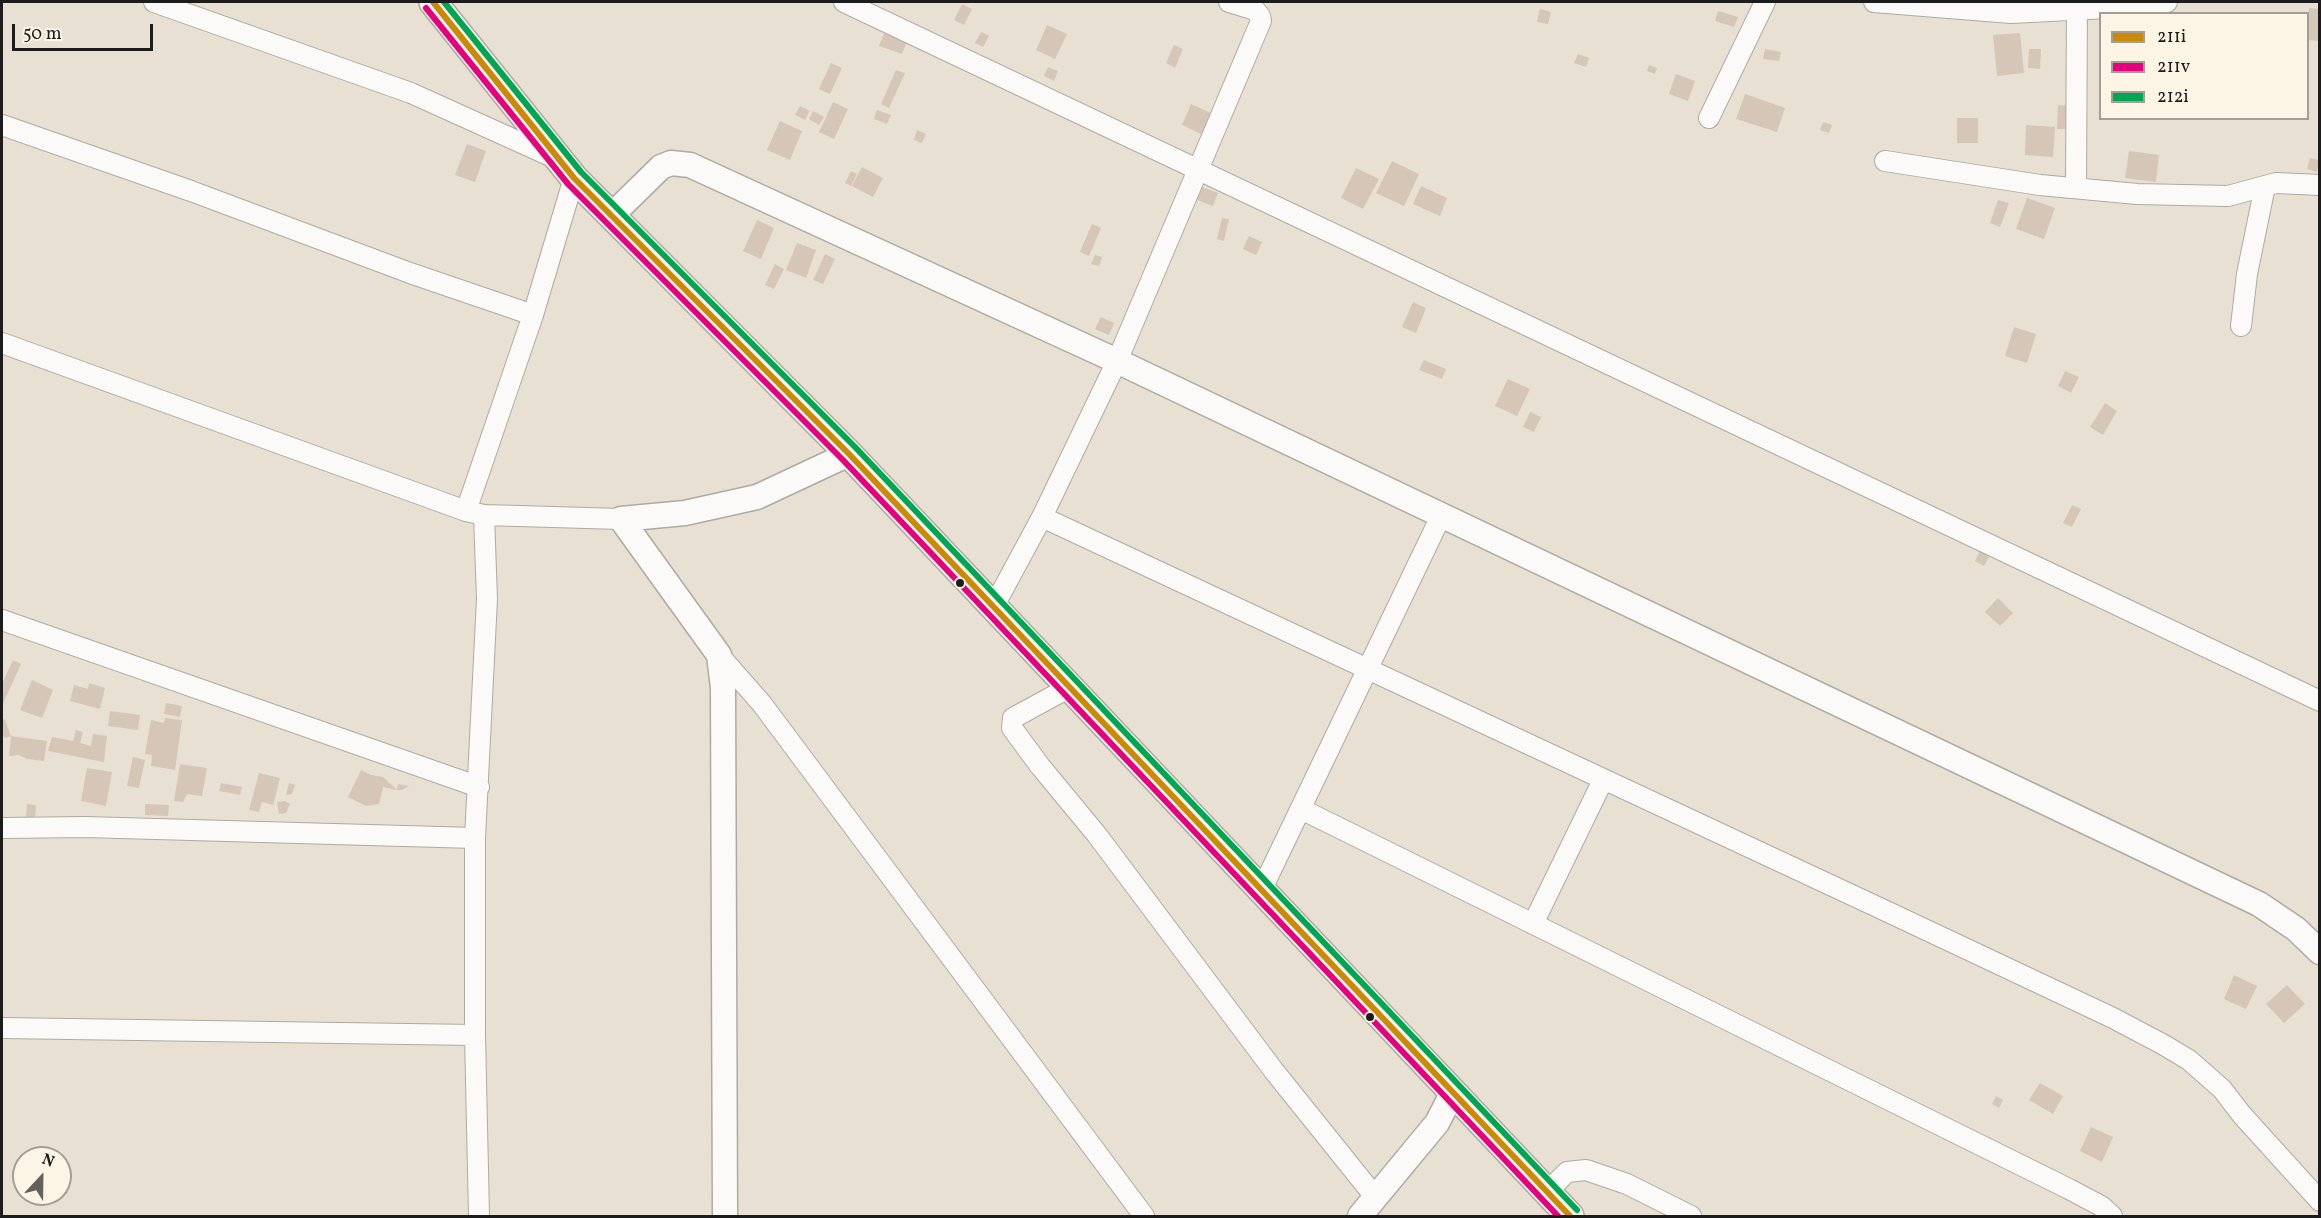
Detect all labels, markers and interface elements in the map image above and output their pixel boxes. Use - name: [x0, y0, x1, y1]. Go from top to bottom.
- scale bar: [15, 12, 156, 50]
- legend: [2099, 12, 2309, 120]
- text: 50 m: [23, 22, 62, 47]
- text: 211i: [2157, 25, 2186, 50]
- text: 211v: [2157, 55, 2190, 80]
- text: 212i: [2157, 85, 2189, 110]
- unlabelled marker: [954, 577, 966, 589]
- unlabelled marker: [1364, 1011, 1376, 1023]
- north arrow: [12, 1146, 72, 1206]
- text: N: [38, 1149, 58, 1174]

